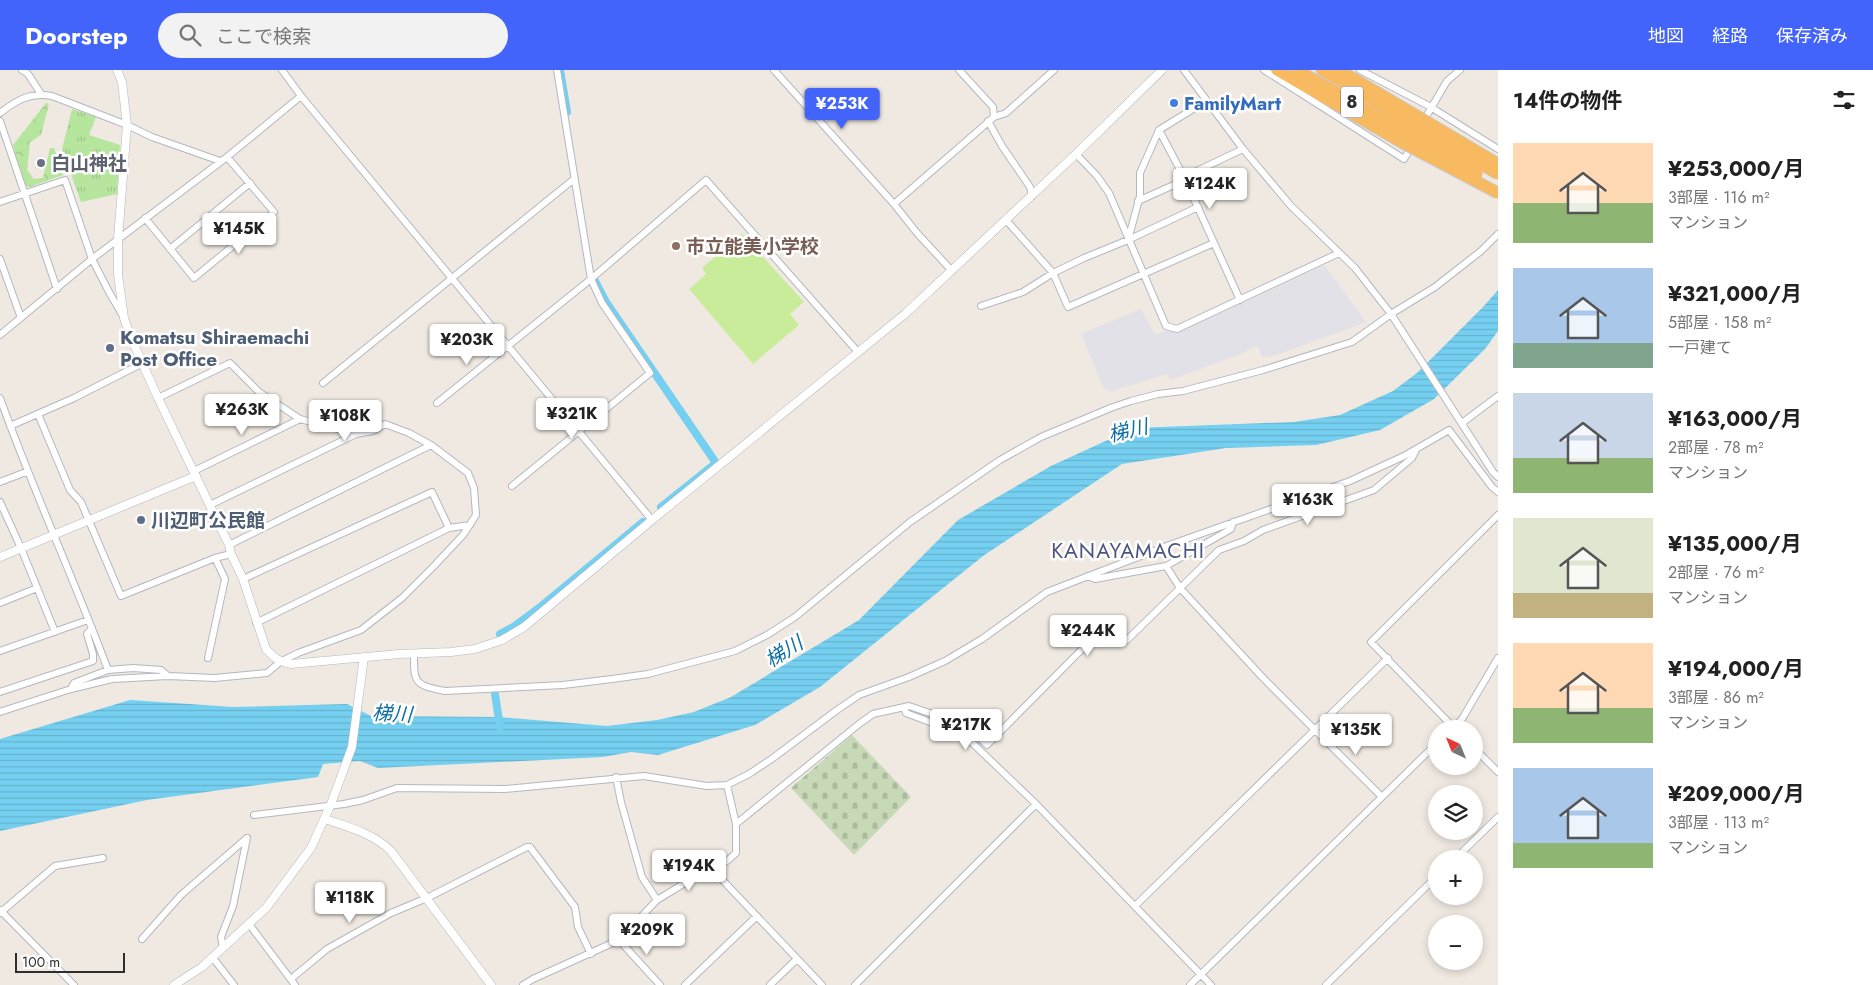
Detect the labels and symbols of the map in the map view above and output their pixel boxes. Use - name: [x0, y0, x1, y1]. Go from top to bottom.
- road number: 8: [1341, 86, 1363, 118]
- pin: ¥253K: [807, 88, 877, 130]
- place label: FamilyMart: [1184, 90, 1281, 117]
- marker: FamilyMart: [1168, 97, 1180, 109]
- place label: 白山神社: [51, 150, 127, 177]
- marker: 白山神社: [35, 157, 47, 169]
- pin: ¥124K: [1175, 168, 1245, 210]
- pin: ¥145K: [204, 212, 274, 255]
- place label: 市立能美小学校: [686, 233, 819, 260]
- marker: 市立能美小学校: [670, 240, 682, 252]
- place label: Komatsu Shiraemachi Post Office: [120, 324, 309, 373]
- pin: ¥203K: [432, 324, 502, 366]
- marker: Komatsu Shiraemachi Post Office: [104, 342, 116, 354]
- pin: ¥263K: [207, 394, 277, 436]
- pin: ¥321K: [537, 398, 607, 440]
- pin: ¥108K: [310, 400, 380, 442]
- water label: 梯川: [1105, 412, 1153, 450]
- pin: ¥163K: [1273, 484, 1343, 526]
- place label: 川辺町公民館: [151, 507, 265, 534]
- marker: 川辺町公民館: [135, 514, 147, 526]
- district label: KANAYAMACHI: [1051, 536, 1205, 566]
- pin: ¥244K: [1053, 614, 1123, 657]
- water label: 梯川: [759, 628, 810, 675]
- water label: 梯川: [371, 698, 415, 730]
- pin: ¥217K: [931, 708, 1001, 751]
- pin: ¥135K: [1321, 714, 1391, 756]
- north arrow: [1428, 720, 1482, 775]
- pin: ¥194K: [654, 850, 724, 892]
- pin: ¥118K: [315, 882, 385, 924]
- pin: ¥209K: [612, 914, 682, 956]
- scale bar: [15, 950, 125, 973]

